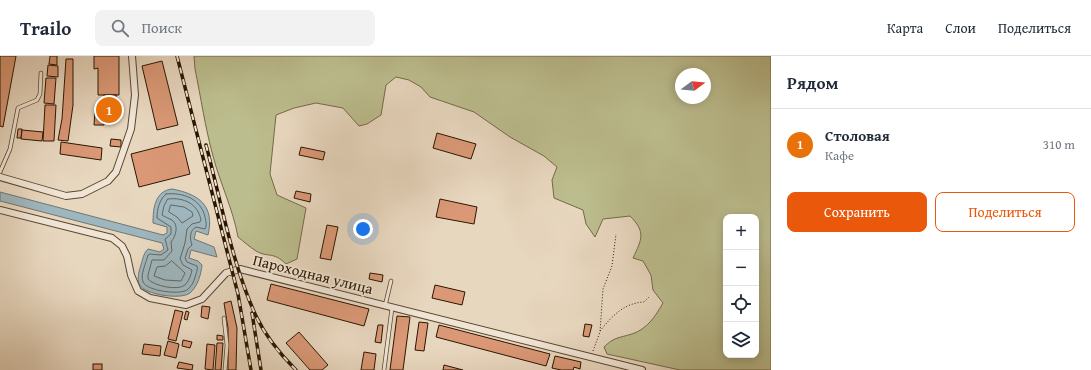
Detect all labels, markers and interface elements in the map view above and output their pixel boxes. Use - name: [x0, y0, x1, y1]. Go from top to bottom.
- search box: [95, 10, 375, 46]
- text: Trailo: [20, 14, 71, 42]
- icon: search: [109, 17, 131, 39]
- text: Поиск: [141, 17, 182, 38]
- text: Карта: [887, 18, 923, 38]
- text: Слои: [945, 18, 976, 38]
- text: Поделиться: [998, 18, 1071, 38]
- north arrow: [675, 68, 711, 104]
- text: Рядом: [787, 70, 838, 95]
- pin: 1: [96, 95, 122, 125]
- text: Столовая: [825, 125, 890, 146]
- text: 1: [797, 135, 803, 154]
- text: 310 m: [1043, 135, 1075, 154]
- text: Кафе: [825, 146, 854, 165]
- button: Сохранить: [787, 192, 927, 232]
- button: Поделиться: [935, 192, 1075, 232]
- map controls: [723, 214, 759, 358]
- button: +: [723, 214, 759, 250]
- your location: [353, 219, 373, 239]
- street label: Пароходная улица: [251, 249, 376, 299]
- button: −: [723, 250, 759, 286]
- button: locate: [723, 286, 759, 322]
- button: layers: [723, 322, 759, 358]

